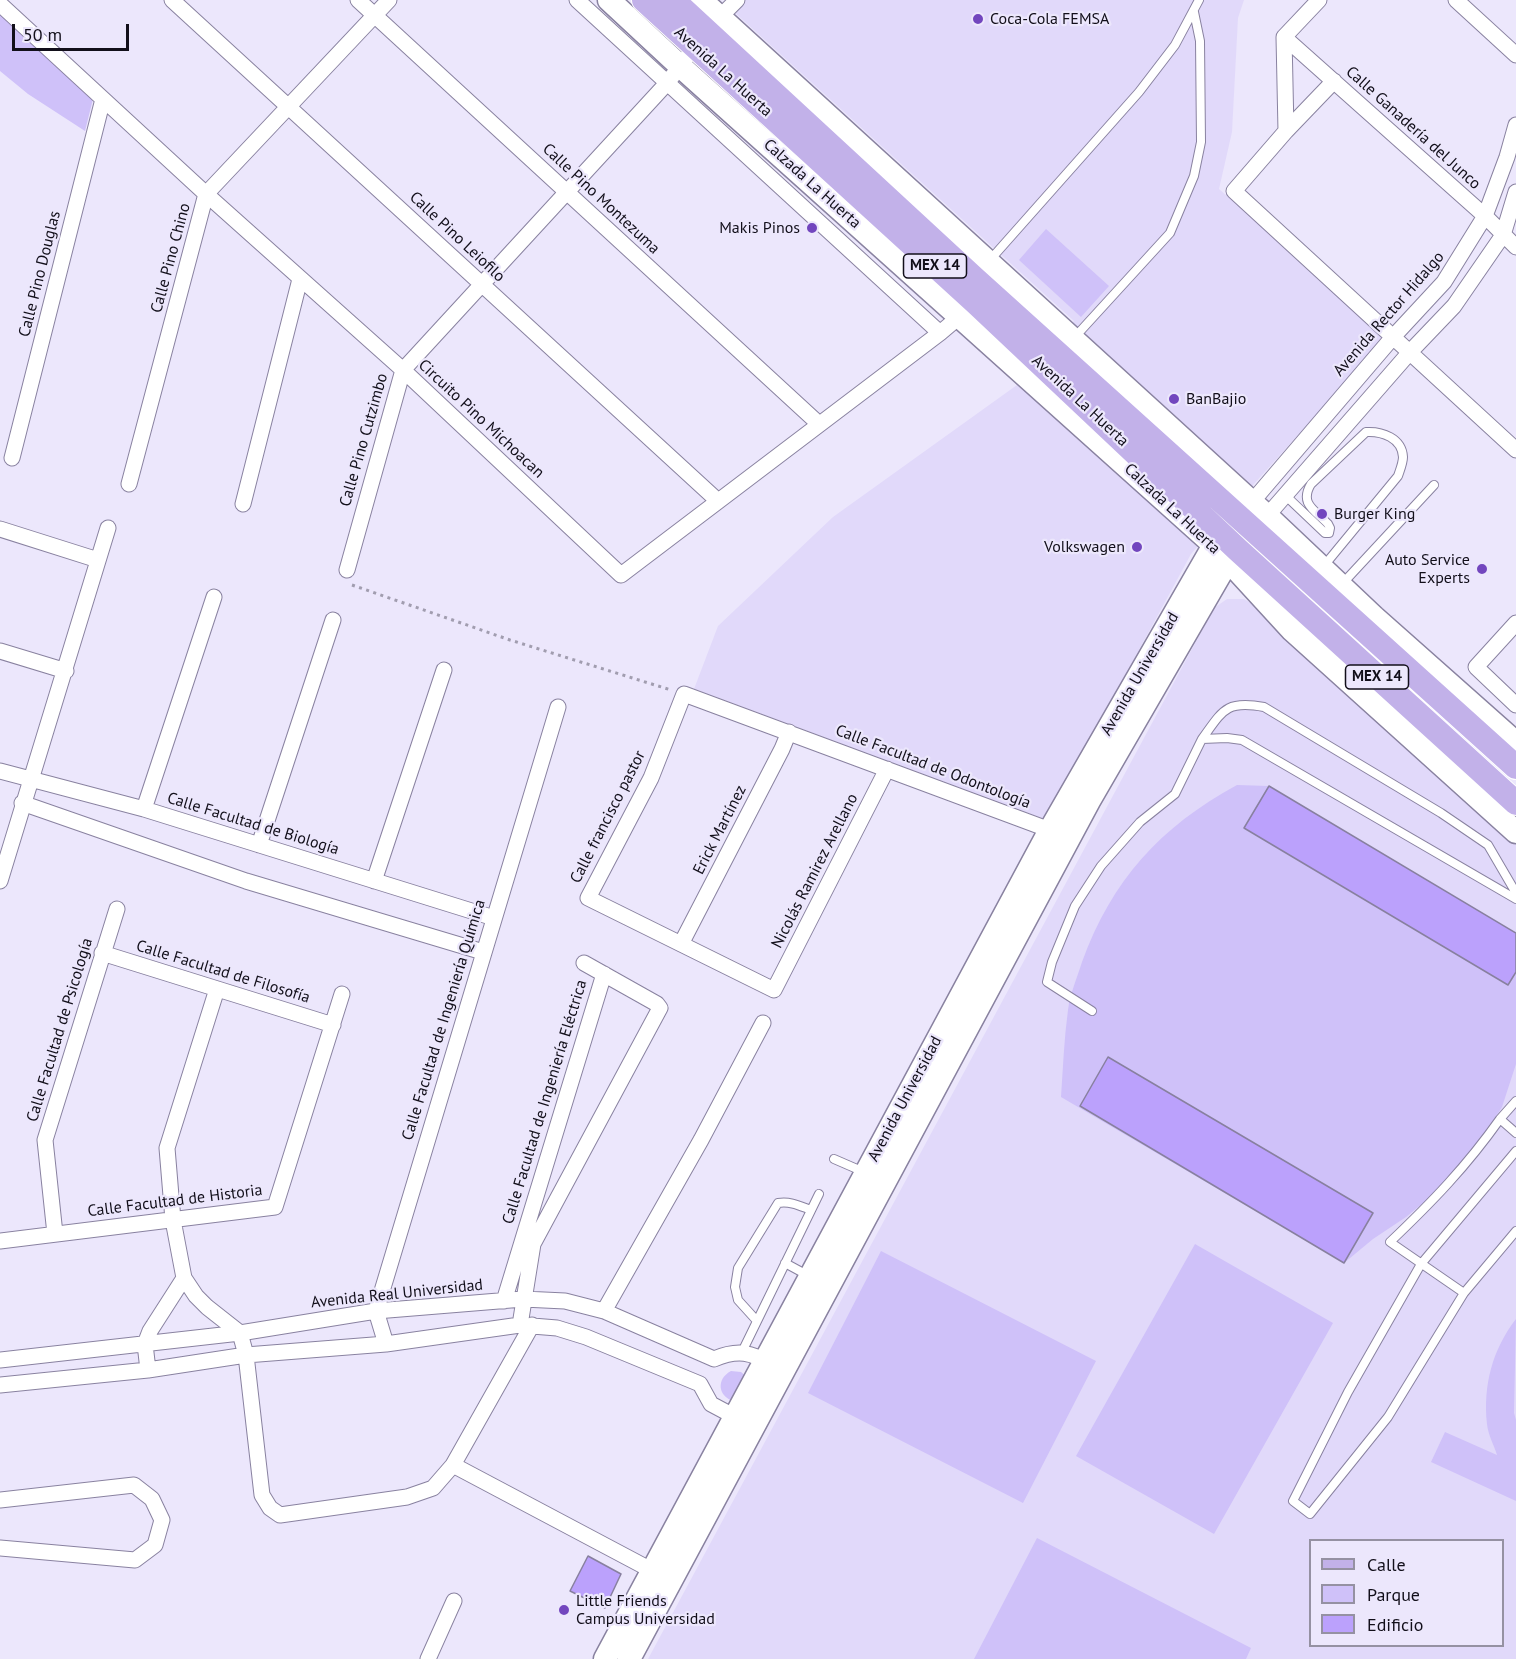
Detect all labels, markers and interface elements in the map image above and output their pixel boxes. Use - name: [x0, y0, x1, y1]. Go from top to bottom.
- place label: Coca-Cola FEMSA: [990, 9, 1109, 29]
- scale bar: [15, 12, 132, 50]
- marker: Coca-Cola FEMSA: [971, 12, 985, 26]
- text: 50 m: [23, 23, 62, 46]
- street label: Avenida La Huerta: [670, 23, 776, 121]
- street label: Calle Ganadería del Junco: [1342, 62, 1484, 194]
- street label: Calzada La Huerta: [759, 135, 865, 233]
- street label: Calle Pino Montezuma: [538, 140, 664, 258]
- street label: Calle Pino Leiofilo: [405, 188, 509, 286]
- street label: Calle Pino Chino: [147, 201, 195, 315]
- street label: Calle Pino Douglas: [15, 209, 65, 339]
- place label: Makis Pinos: [719, 218, 800, 238]
- marker: Makis Pinos: [805, 221, 819, 235]
- street label: Avenida Rector Hidalgo: [1330, 248, 1448, 380]
- road number: MEX 14: [904, 254, 966, 278]
- street label: Avenida La Huerta: [1028, 351, 1132, 451]
- street label: Circuito Pino Michoacan: [414, 356, 548, 482]
- street label: Calle Pino Cutzimbo: [336, 371, 392, 509]
- place label: BanBajio: [1186, 389, 1246, 409]
- marker: BanBajio: [1167, 392, 1181, 406]
- street label: Calzada La Huerta: [1120, 460, 1224, 558]
- place label: Burger King: [1334, 504, 1415, 524]
- marker: Burger King: [1315, 507, 1329, 521]
- place label: Volkswagen: [1044, 537, 1125, 557]
- marker: Volkswagen: [1130, 540, 1144, 554]
- place label: Auto Service Experts: [1385, 550, 1470, 588]
- marker: Auto Service Experts: [1475, 562, 1489, 576]
- street label: Avenida Universidad: [1097, 609, 1183, 739]
- road number: MEX 14: [1346, 665, 1408, 689]
- street label: Calle Facultad de Odontología: [833, 721, 1033, 813]
- street label: Calle francisco pastor: [566, 747, 650, 887]
- street label: Erick Martínez: [689, 782, 751, 878]
- street label: Calle Facultad de Biología: [165, 789, 341, 859]
- street label: Nicolás Ramirez Arellano: [768, 790, 862, 952]
- street label: Calle Facultad de Ingenierίa Quίmica: [398, 897, 490, 1143]
- street label: Calle Facultad de Psicología: [23, 936, 97, 1124]
- street label: Calle Facultad de Filosofía: [134, 936, 312, 1008]
- street label: Calle Facultad de Ingeniería Eléctrica: [499, 978, 591, 1226]
- street label: Avenida Universidad: [864, 1033, 946, 1165]
- street label: Calle Facultad de Historia: [87, 1181, 263, 1221]
- street label: Avenida Real Universidad: [310, 1275, 484, 1313]
- legend: [1309, 1539, 1504, 1647]
- text: Calle: [1367, 1553, 1406, 1576]
- text: Parque: [1367, 1583, 1420, 1606]
- place label: Little Friends Campus Universidad: [576, 1591, 715, 1629]
- marker: Little Friends Campus Universidad: [557, 1603, 571, 1617]
- text: Edificio: [1367, 1613, 1423, 1636]

